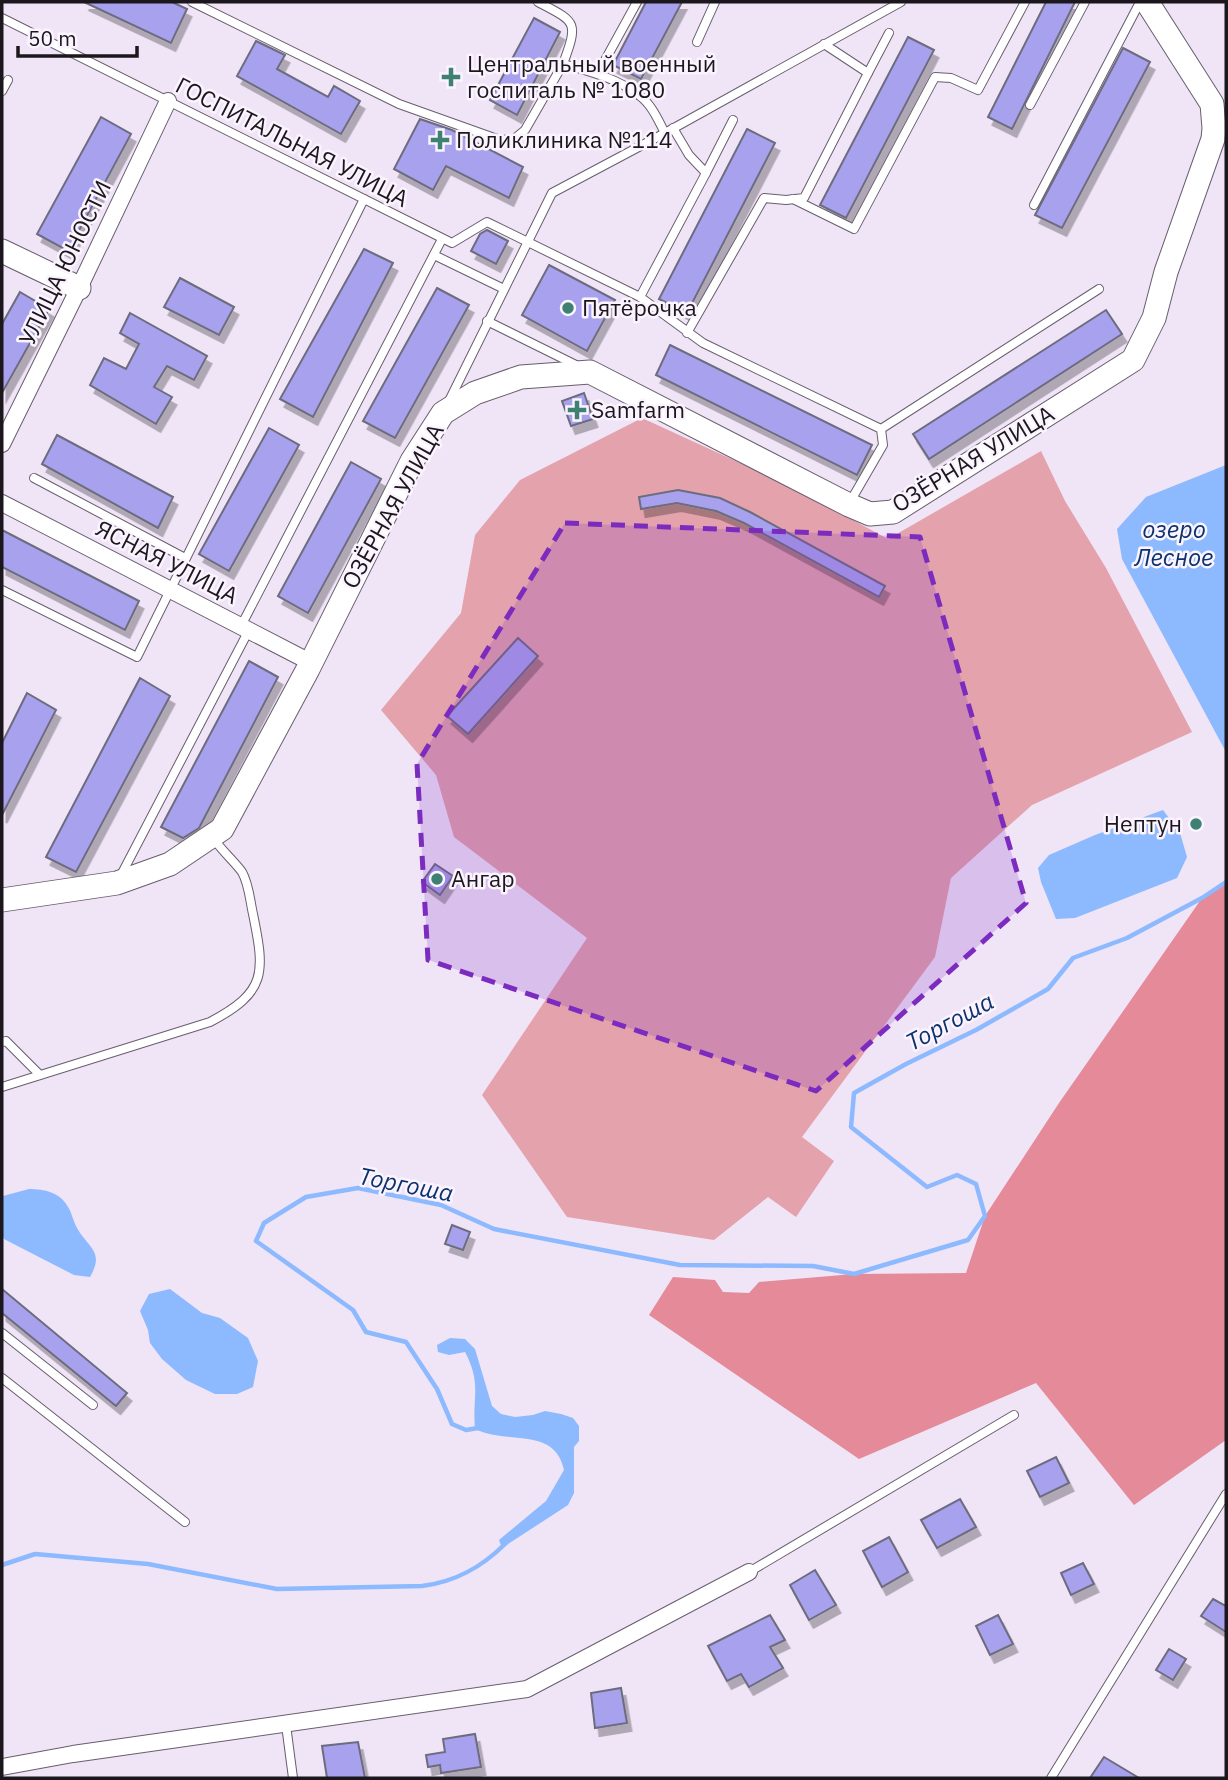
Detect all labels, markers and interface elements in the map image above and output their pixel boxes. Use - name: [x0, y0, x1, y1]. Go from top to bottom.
- scale bar: [18, 14, 136, 58]
- text: 50 m: [28, 24, 77, 52]
- place label: Центральный военный госпиталь № 1080: [467, 48, 716, 104]
- marker: Центральный военный госпиталь № 1080: [441, 67, 461, 87]
- street label: ГОСПИТАЛЬНАЯ УЛИЦА: [171, 69, 414, 213]
- place label: Поликлиника №114: [456, 124, 673, 154]
- marker: Поликлиника №114: [430, 130, 450, 150]
- street label: УЛИЦА ЮНОСТИ: [11, 175, 117, 350]
- place label: Пятёрочка: [582, 292, 697, 322]
- marker: Пятёрочка: [560, 300, 576, 316]
- place label: Samfarm: [591, 394, 685, 424]
- street label: ОЗЁРНАЯ УЛИЦА: [886, 398, 1059, 518]
- marker: Samfarm: [569, 402, 585, 418]
- street label: ОЗЁРНАЯ УЛИЦА: [334, 418, 450, 593]
- street label: ЯСНАЯ УЛИЦА: [91, 512, 244, 610]
- water label: озеро Лесное: [1134, 513, 1213, 573]
- place label: Нептун: [1104, 808, 1182, 838]
- marker: Нептун: [1188, 816, 1204, 832]
- place label: Ангар: [451, 863, 515, 893]
- marker: Ангар: [429, 871, 445, 887]
- water label: Торгоша: [900, 985, 999, 1058]
- water label: Торгоша: [356, 1159, 456, 1209]

